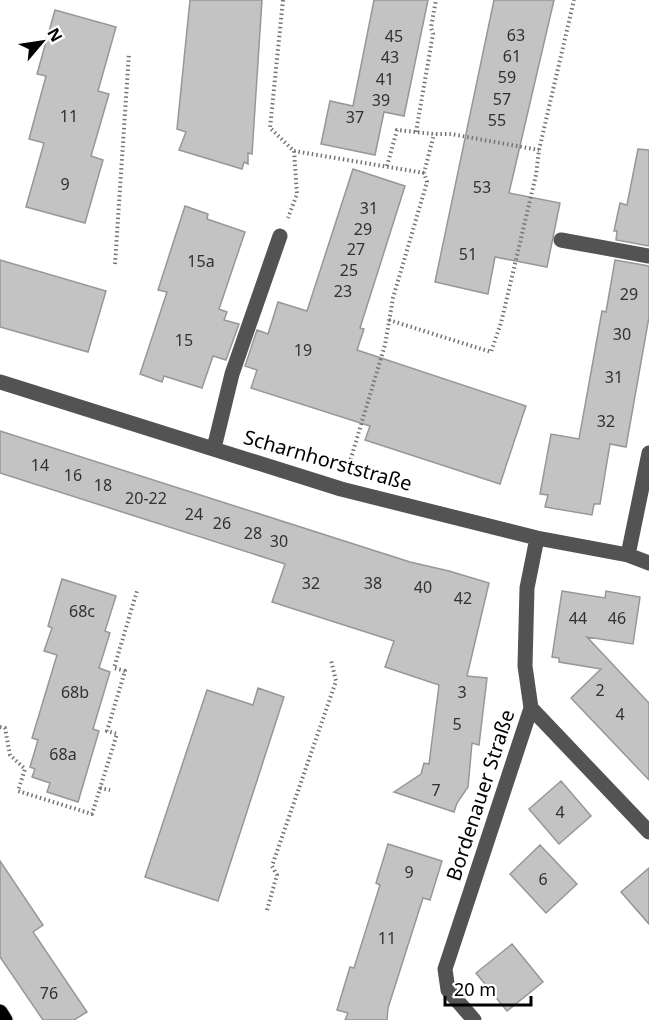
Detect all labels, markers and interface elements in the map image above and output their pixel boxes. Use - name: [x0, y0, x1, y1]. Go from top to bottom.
- north arrow: [12, 12, 72, 72]
- text: N: [42, 24, 68, 46]
- house number: 63: [507, 24, 525, 46]
- house number: 45: [385, 25, 403, 47]
- house number: 61: [503, 45, 521, 67]
- house number: 43: [381, 46, 399, 68]
- house number: 59: [498, 66, 516, 88]
- house number: 41: [376, 68, 394, 90]
- house number: 57: [493, 88, 511, 110]
- house number: 39: [372, 89, 390, 111]
- house number: 11: [60, 105, 78, 127]
- house number: 37: [346, 106, 364, 128]
- house number: 55: [488, 109, 506, 131]
- house number: 9: [60, 173, 70, 195]
- house number: 53: [473, 176, 491, 198]
- house number: 31: [360, 197, 378, 219]
- house number: 29: [354, 218, 372, 240]
- house number: 27: [347, 238, 365, 260]
- house number: 51: [459, 243, 477, 265]
- house number: 15a: [187, 250, 215, 272]
- house number: 25: [340, 259, 358, 281]
- house number: 23: [334, 280, 352, 302]
- house number: 29: [620, 283, 638, 305]
- house number: 30: [613, 323, 631, 345]
- house number: 15: [175, 329, 193, 351]
- house number: 19: [294, 339, 312, 361]
- house number: 31: [605, 366, 623, 388]
- house number: 32: [597, 410, 615, 432]
- street label: Scharnhorststraße: [241, 423, 415, 497]
- house number: 14: [31, 454, 49, 476]
- house number: 16: [64, 464, 82, 486]
- house number: 18: [94, 474, 112, 496]
- house number: 20-22: [125, 487, 167, 509]
- house number: 24: [185, 503, 203, 525]
- house number: 26: [213, 512, 231, 534]
- house number: 28: [244, 522, 262, 544]
- house number: 30: [270, 530, 288, 552]
- house number: 32: [302, 572, 320, 594]
- house number: 38: [364, 572, 382, 594]
- house number: 40: [414, 576, 432, 598]
- house number: 42: [454, 587, 472, 609]
- house number: 68c: [69, 600, 95, 622]
- house number: 44: [569, 607, 587, 629]
- house number: 46: [608, 607, 626, 629]
- house number: 2: [595, 679, 605, 701]
- house number: 68b: [61, 681, 89, 703]
- house number: 3: [457, 681, 467, 703]
- house number: 4: [615, 703, 625, 725]
- street label: Bordenauer Straße: [440, 706, 520, 884]
- house number: 5: [452, 713, 462, 735]
- house number: 68a: [49, 743, 77, 765]
- house number: 7: [431, 779, 441, 801]
- house number: 4: [555, 801, 565, 823]
- house number: 9: [404, 861, 414, 883]
- house number: 6: [538, 868, 548, 890]
- house number: 11: [378, 927, 396, 949]
- scale bar: [445, 969, 530, 1007]
- text: 20 m: [454, 977, 496, 1001]
- house number: 76: [40, 982, 58, 1004]

